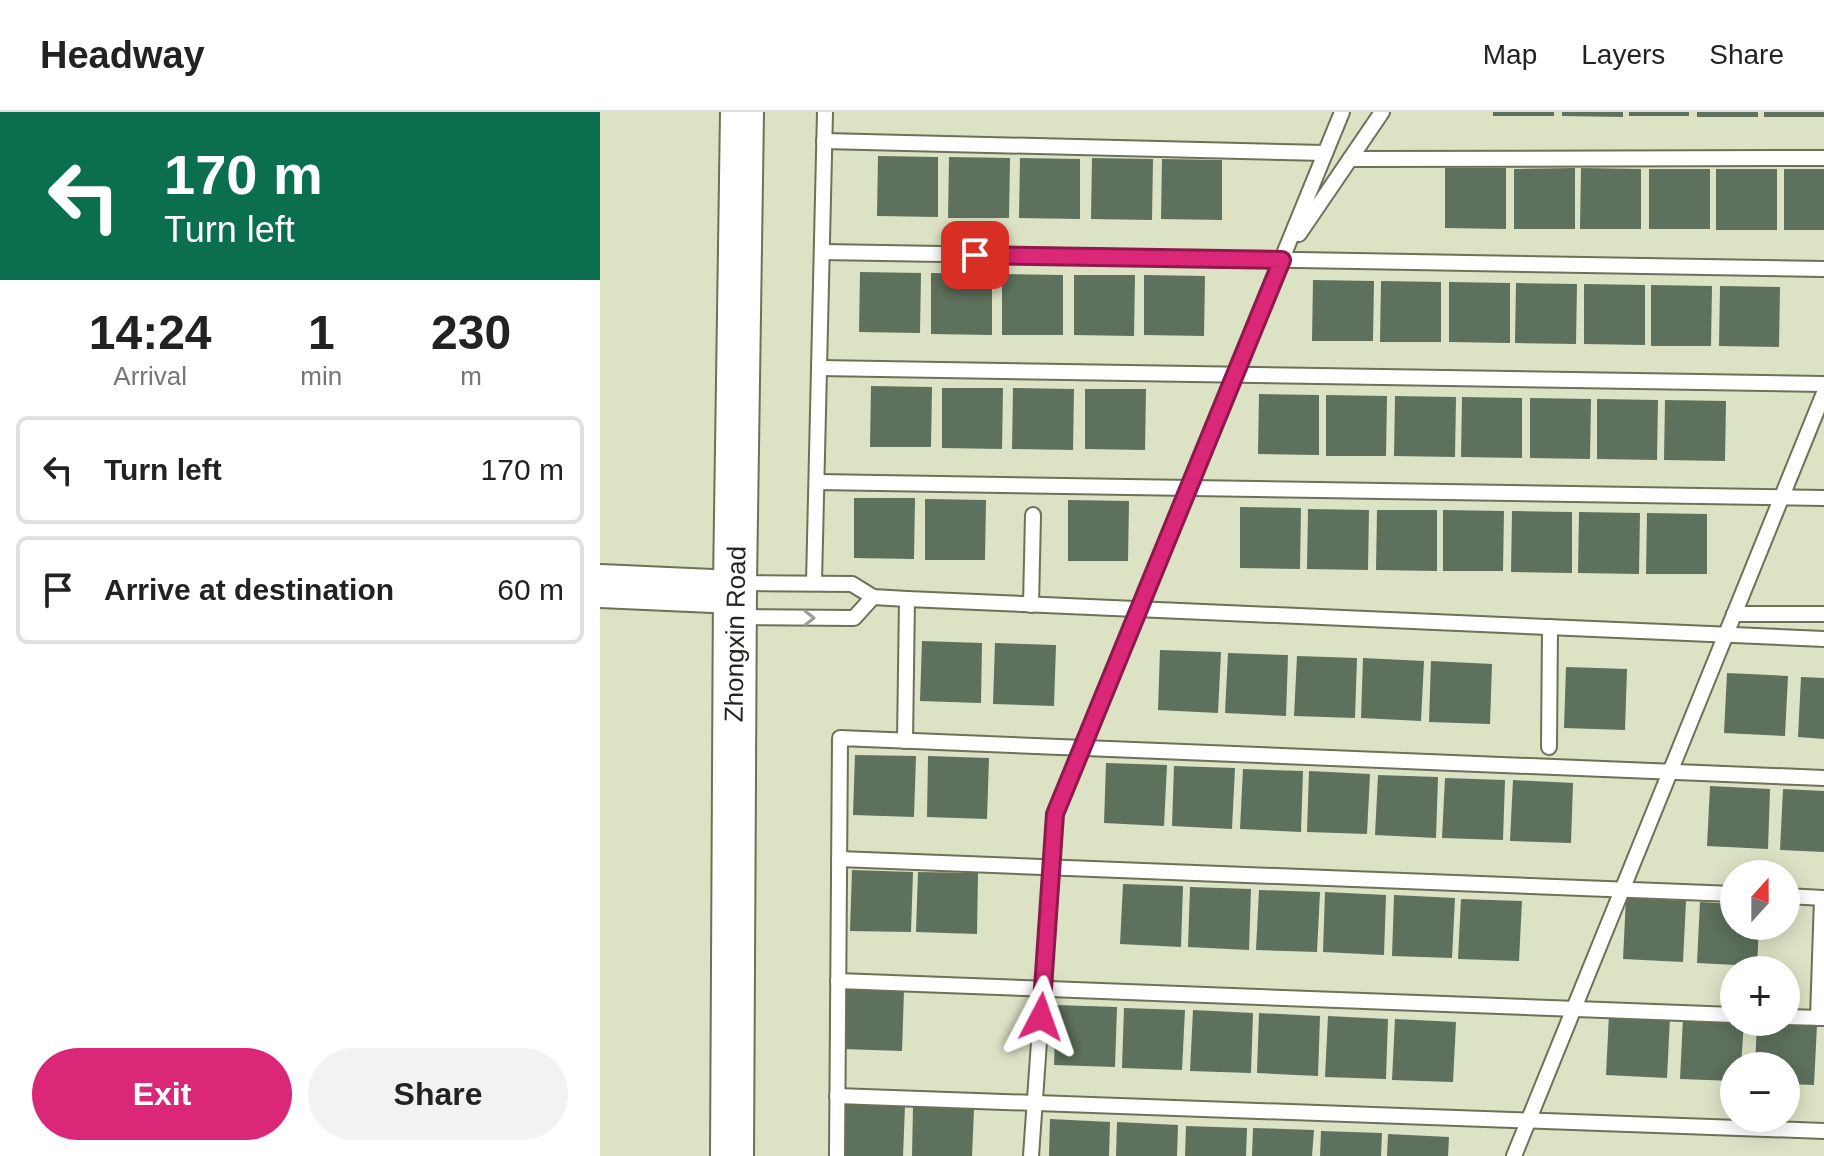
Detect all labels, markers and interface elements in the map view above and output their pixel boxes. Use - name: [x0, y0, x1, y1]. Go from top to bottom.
- text: Headway: [40, 34, 205, 76]
- text: Map: [1483, 39, 1537, 70]
- text: Layers: [1581, 39, 1665, 70]
- text: Share: [1709, 39, 1784, 70]
- text: 170 m: [164, 143, 323, 206]
- icon: left: [32, 144, 136, 248]
- text: Turn left: [164, 209, 295, 250]
- pin: [941, 221, 1009, 289]
- icon: arrive: [953, 233, 997, 277]
- text: 14:24: [89, 306, 212, 359]
- text: 1: [308, 306, 335, 359]
- text: 230: [431, 306, 511, 359]
- text: Arrival: [113, 361, 187, 391]
- text: min: [300, 361, 342, 391]
- text: m: [460, 361, 482, 391]
- icon: left: [36, 448, 80, 492]
- text: Turn left: [104, 453, 222, 486]
- text: 170 m: [481, 453, 564, 486]
- street label: Zhongxin Road: [718, 546, 752, 722]
- icon: arrive: [36, 568, 80, 612]
- text: Arrive at destination: [104, 573, 394, 606]
- text: 60 m: [497, 573, 564, 606]
- one-way arrow: [803, 609, 816, 627]
- north arrow: [1720, 860, 1800, 940]
- map controls: [1720, 860, 1800, 1132]
- button: +: [1720, 956, 1800, 1036]
- position arrow: [999, 975, 1083, 1059]
- button: Exit: [32, 1048, 292, 1140]
- button: Share: [308, 1048, 568, 1140]
- button: −: [1720, 1052, 1800, 1132]

